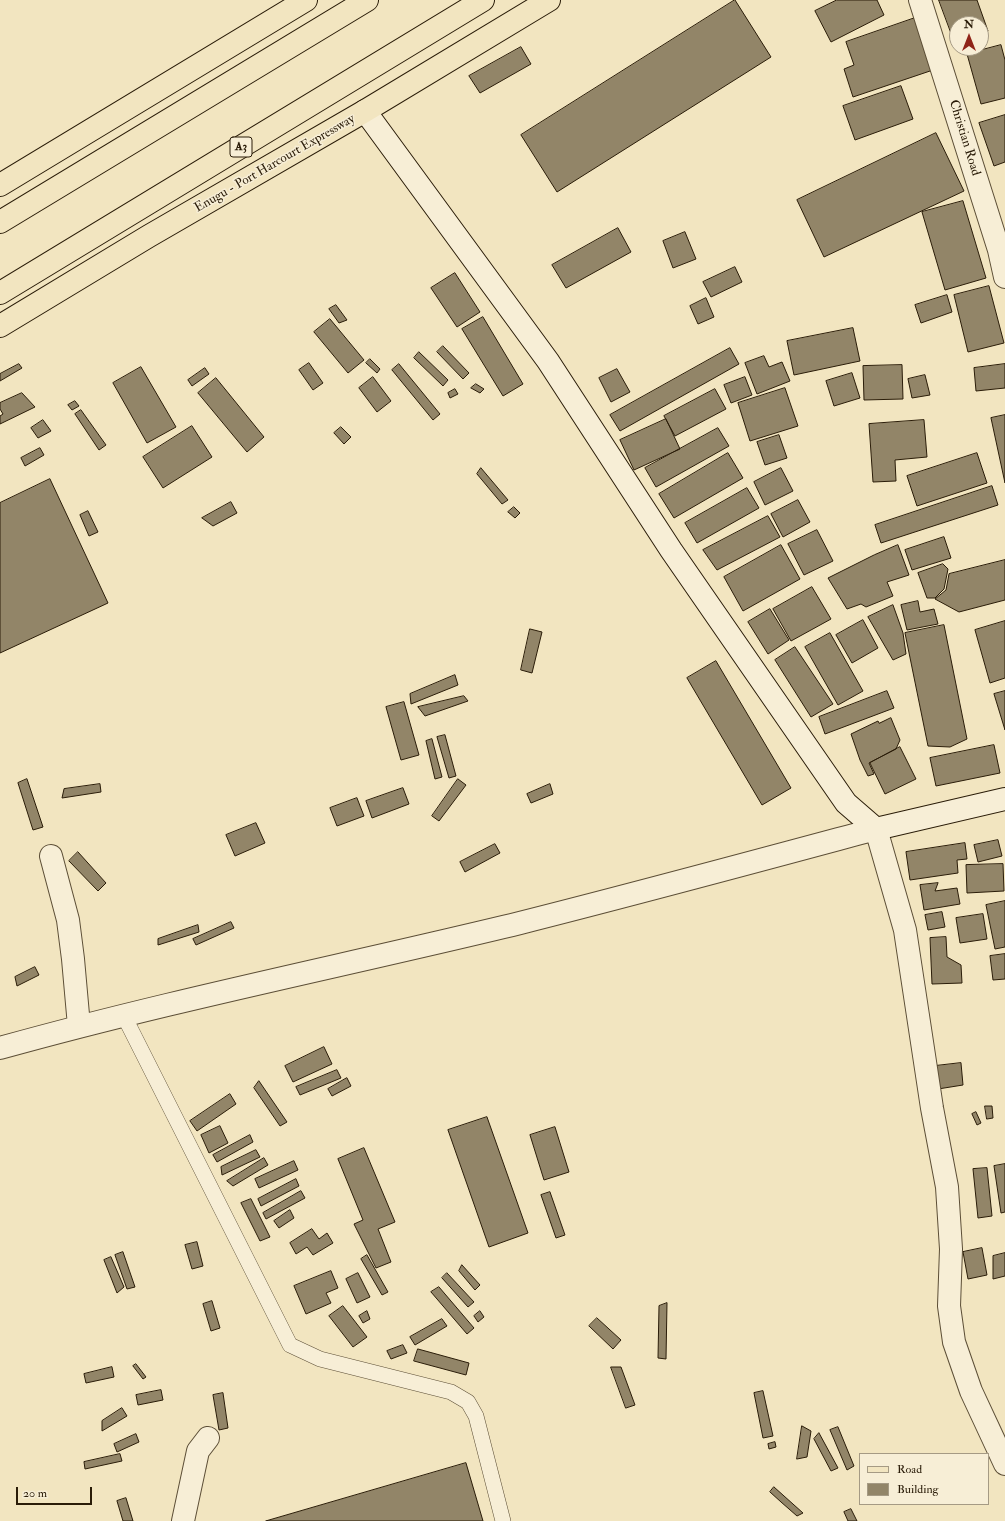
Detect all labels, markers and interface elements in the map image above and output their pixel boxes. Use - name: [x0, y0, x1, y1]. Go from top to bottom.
- north arrow: [949, 16, 989, 56]
- text: N: [964, 18, 974, 31]
- street label: Christian Road: [945, 98, 983, 178]
- street label: Enugu - Port Harcourt Expressway: [192, 112, 358, 216]
- road number: A3: [230, 137, 252, 157]
- legend: [859, 1453, 989, 1505]
- text: Road: [897, 1462, 922, 1477]
- scale bar: [18, 1479, 94, 1505]
- text: Building: [897, 1482, 938, 1497]
- text: 20 m: [23, 1486, 47, 1501]

